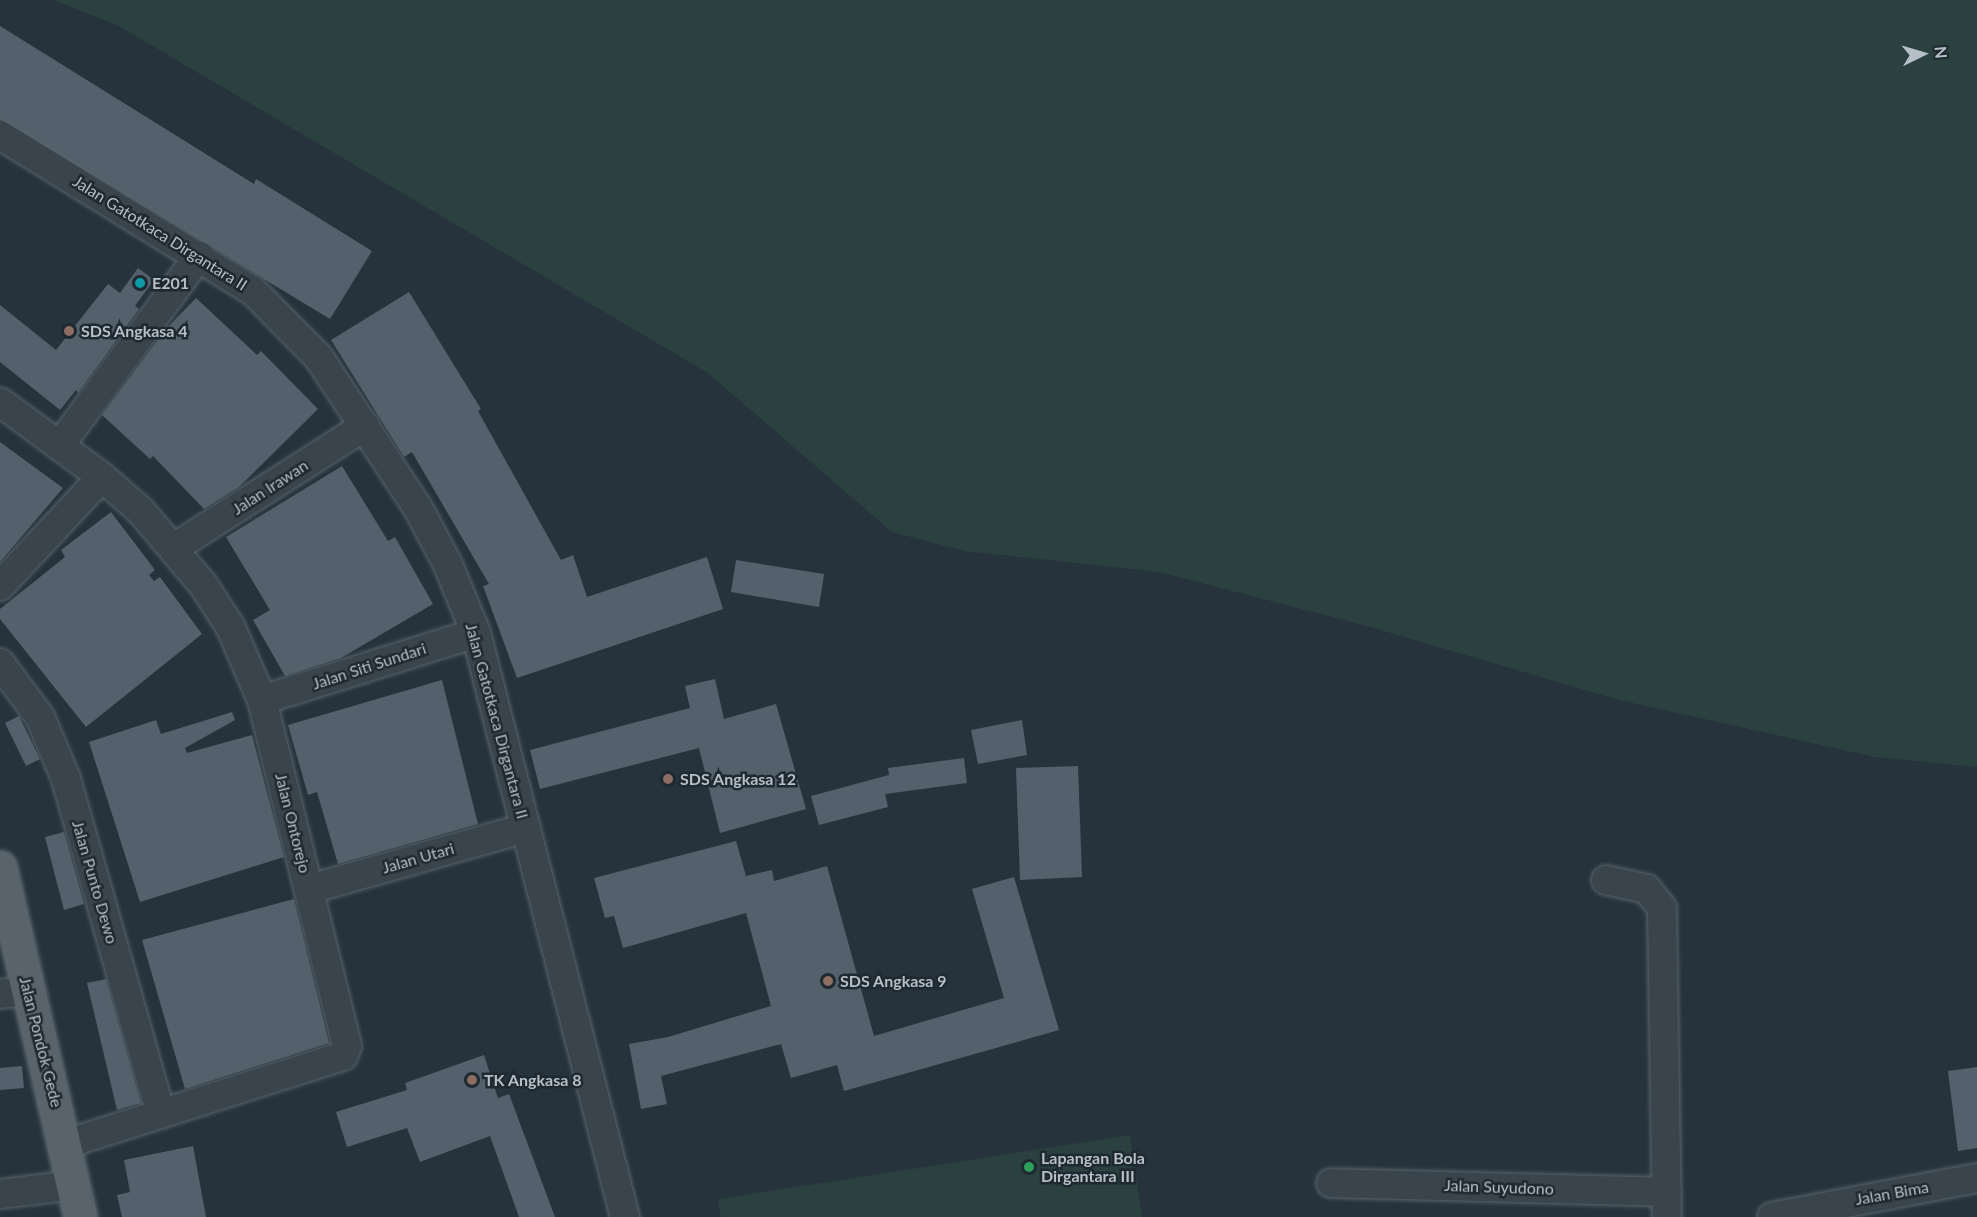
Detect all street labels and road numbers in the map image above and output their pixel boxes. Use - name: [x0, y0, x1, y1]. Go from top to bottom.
- street label: Jalan Gatotkaca Dirgantara II: [69, 171, 251, 295]
- street label: Jalan Irawan: [229, 455, 311, 519]
- street label: Jalan Gatotkaca Dirgantara II: [462, 621, 532, 821]
- street label: Jalan Siti Sundari: [310, 639, 428, 693]
- street label: Jalan Ontorejo: [271, 771, 315, 875]
- street label: Jalan Punto Dewo: [68, 818, 122, 946]
- street label: Jalan Utari: [380, 839, 456, 877]
- street label: Jalan Pondok Gede: [15, 975, 67, 1109]
- street label: Jalan Suyudono: [1444, 1175, 1554, 1199]
- street label: Jalan Bima: [1854, 1177, 1930, 1209]

